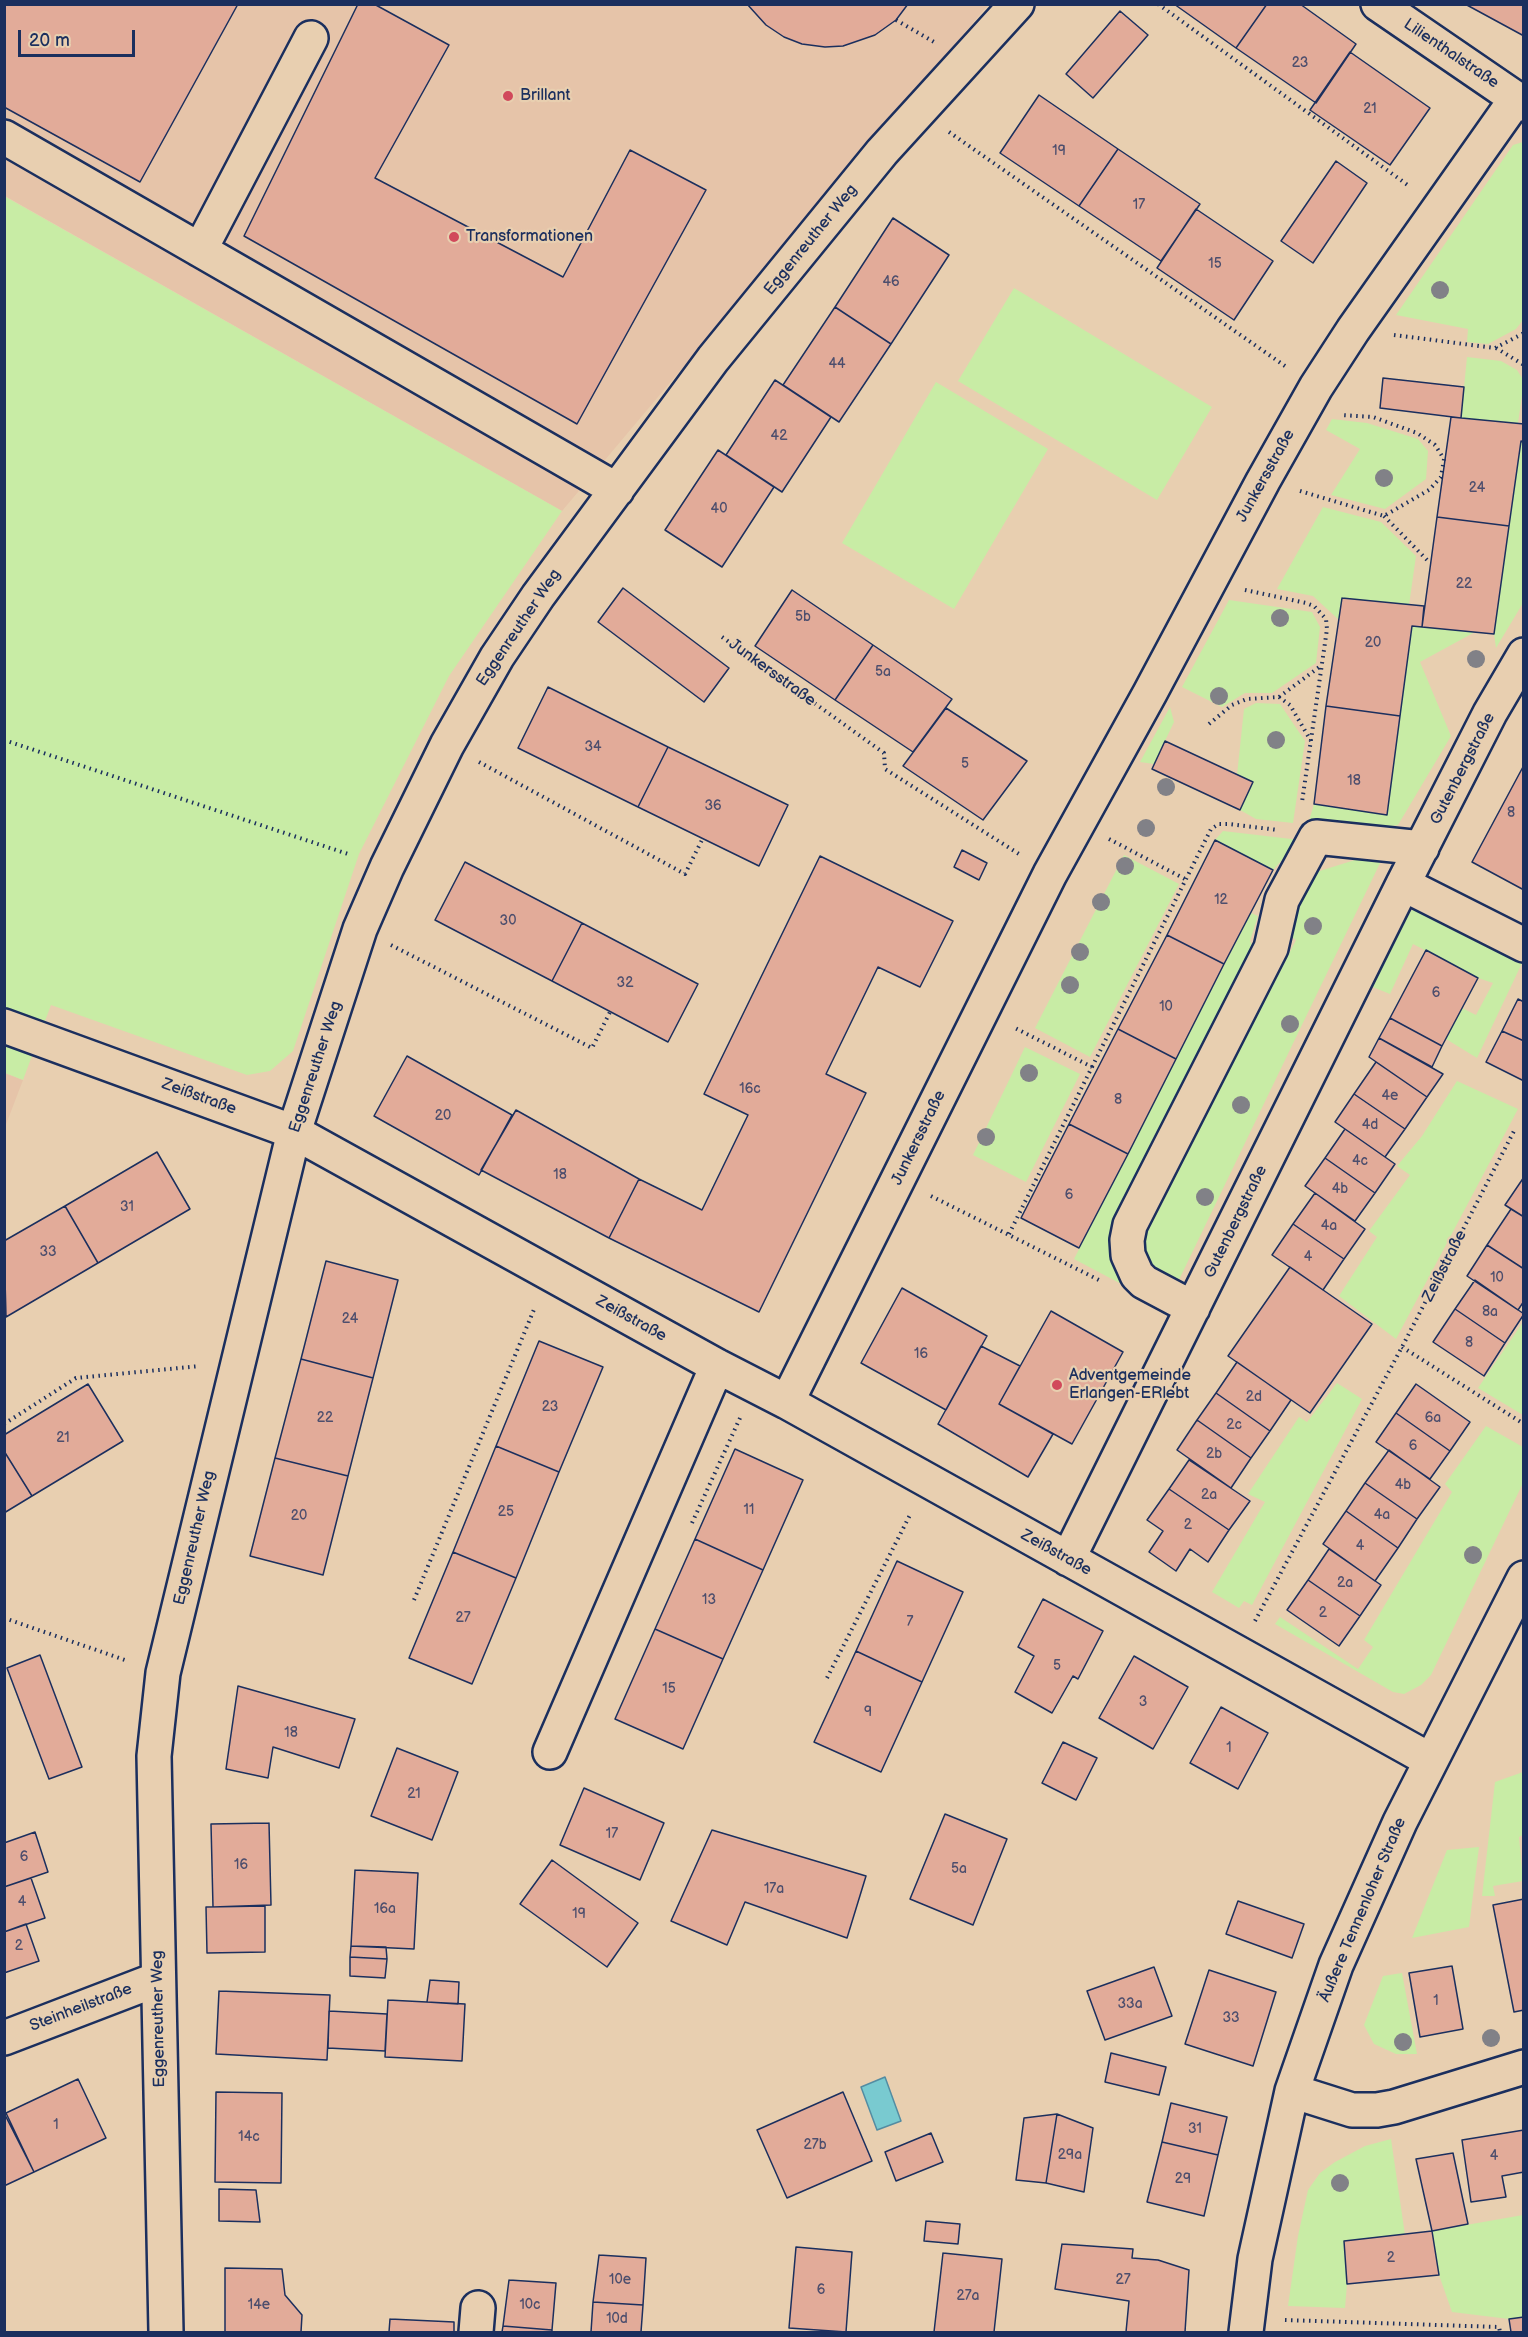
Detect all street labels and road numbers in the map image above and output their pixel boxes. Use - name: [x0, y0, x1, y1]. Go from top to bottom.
- street label: Lilienthalstraße: [1400, 15, 1502, 93]
- street label: Eggenreuther Weg: [760, 181, 862, 299]
- street label: Junkersstraße: [1233, 426, 1299, 526]
- street label: Eggenreuther Weg: [473, 566, 565, 690]
- street label: Junkersstraße: [725, 635, 819, 711]
- street label: Gutenbergstraße: [1427, 710, 1499, 828]
- street label: Eggenreuther Weg: [286, 999, 346, 1135]
- street label: Zeißstraße: [159, 1075, 239, 1119]
- street label: Junkersstraße: [888, 1088, 950, 1188]
- street label: Gutenbergstraße: [1200, 1163, 1272, 1281]
- street label: Zeißstraße: [1419, 1227, 1471, 1305]
- street label: Zeißstraße: [592, 1292, 670, 1346]
- street label: Eggenreuther Weg: [170, 1469, 220, 1607]
- street label: Zeißstraße: [1017, 1526, 1095, 1580]
- street label: Äußere Tennenloher Straße: [1315, 1815, 1411, 2005]
- street label: Eggenreuther Weg: [148, 1950, 170, 2088]
- street label: Steinheilstraße: [27, 1980, 135, 2036]

